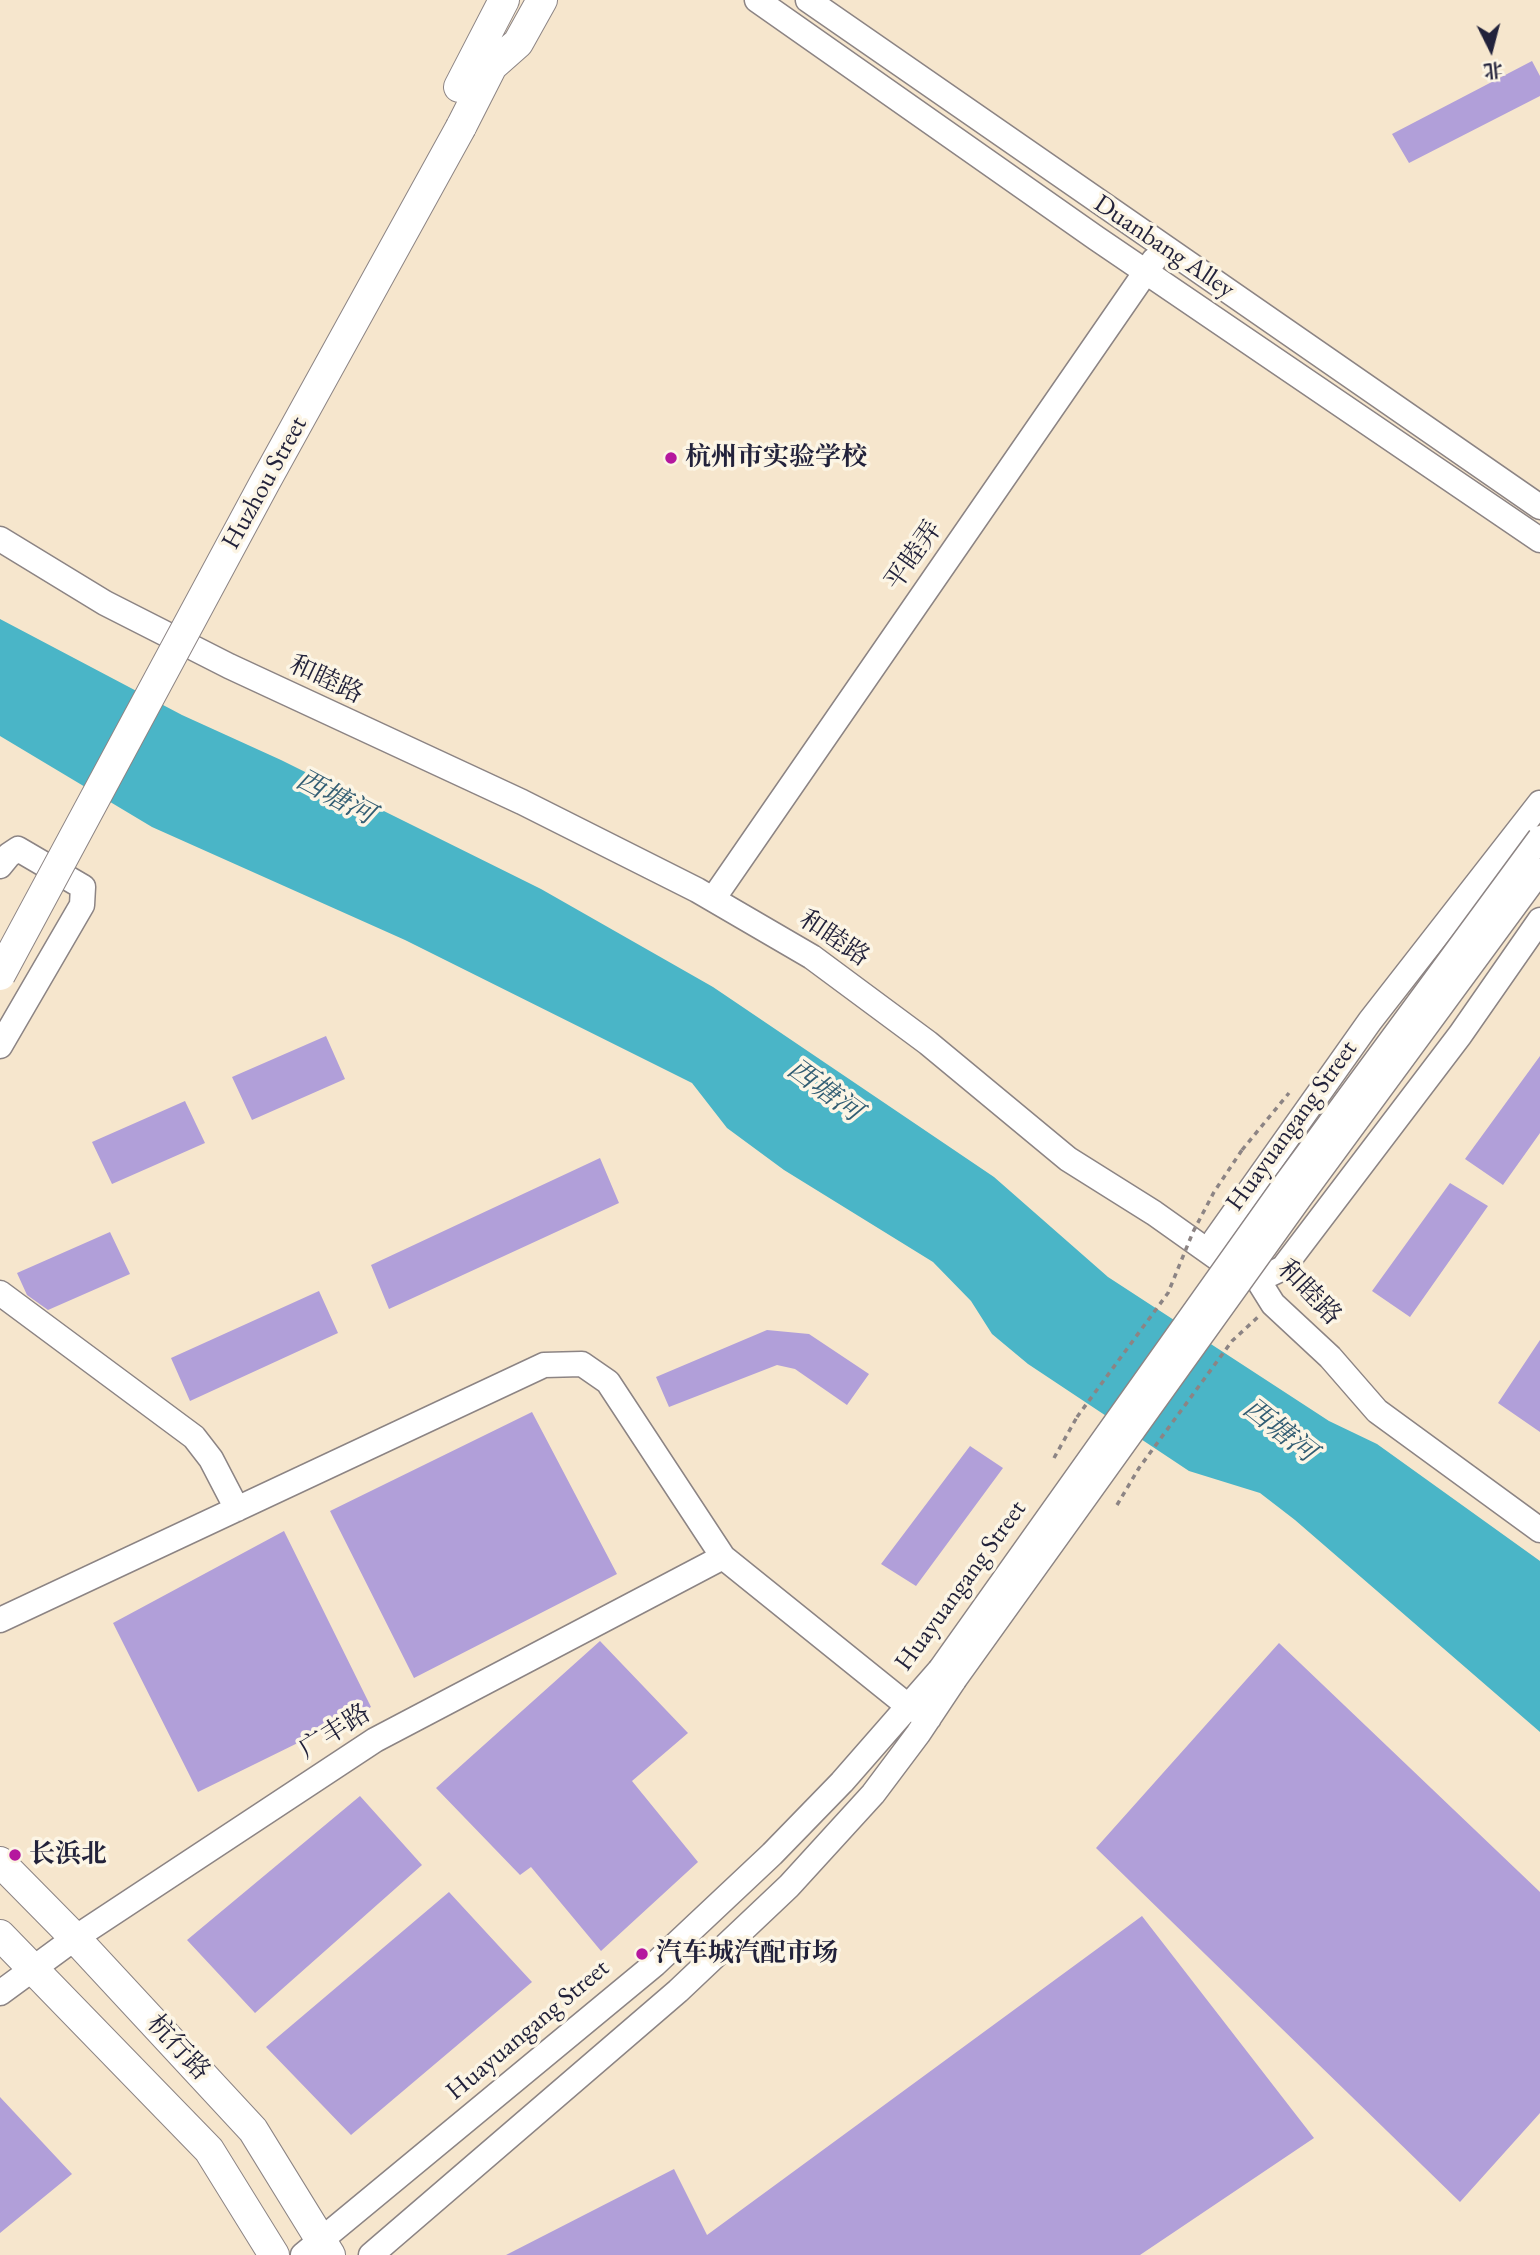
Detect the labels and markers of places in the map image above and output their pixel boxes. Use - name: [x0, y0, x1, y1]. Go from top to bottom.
- place label: 杭州市实验学校: [685, 442, 867, 474]
- marker: 杭州市实验学校: [663, 450, 679, 466]
- place label: 长浜北: [29, 1839, 107, 1871]
- marker: 长浜北: [7, 1847, 23, 1863]
- place label: 汽车城汽配市场: [656, 1938, 838, 1970]
- marker: 汽车城汽配市场: [634, 1946, 650, 1962]

